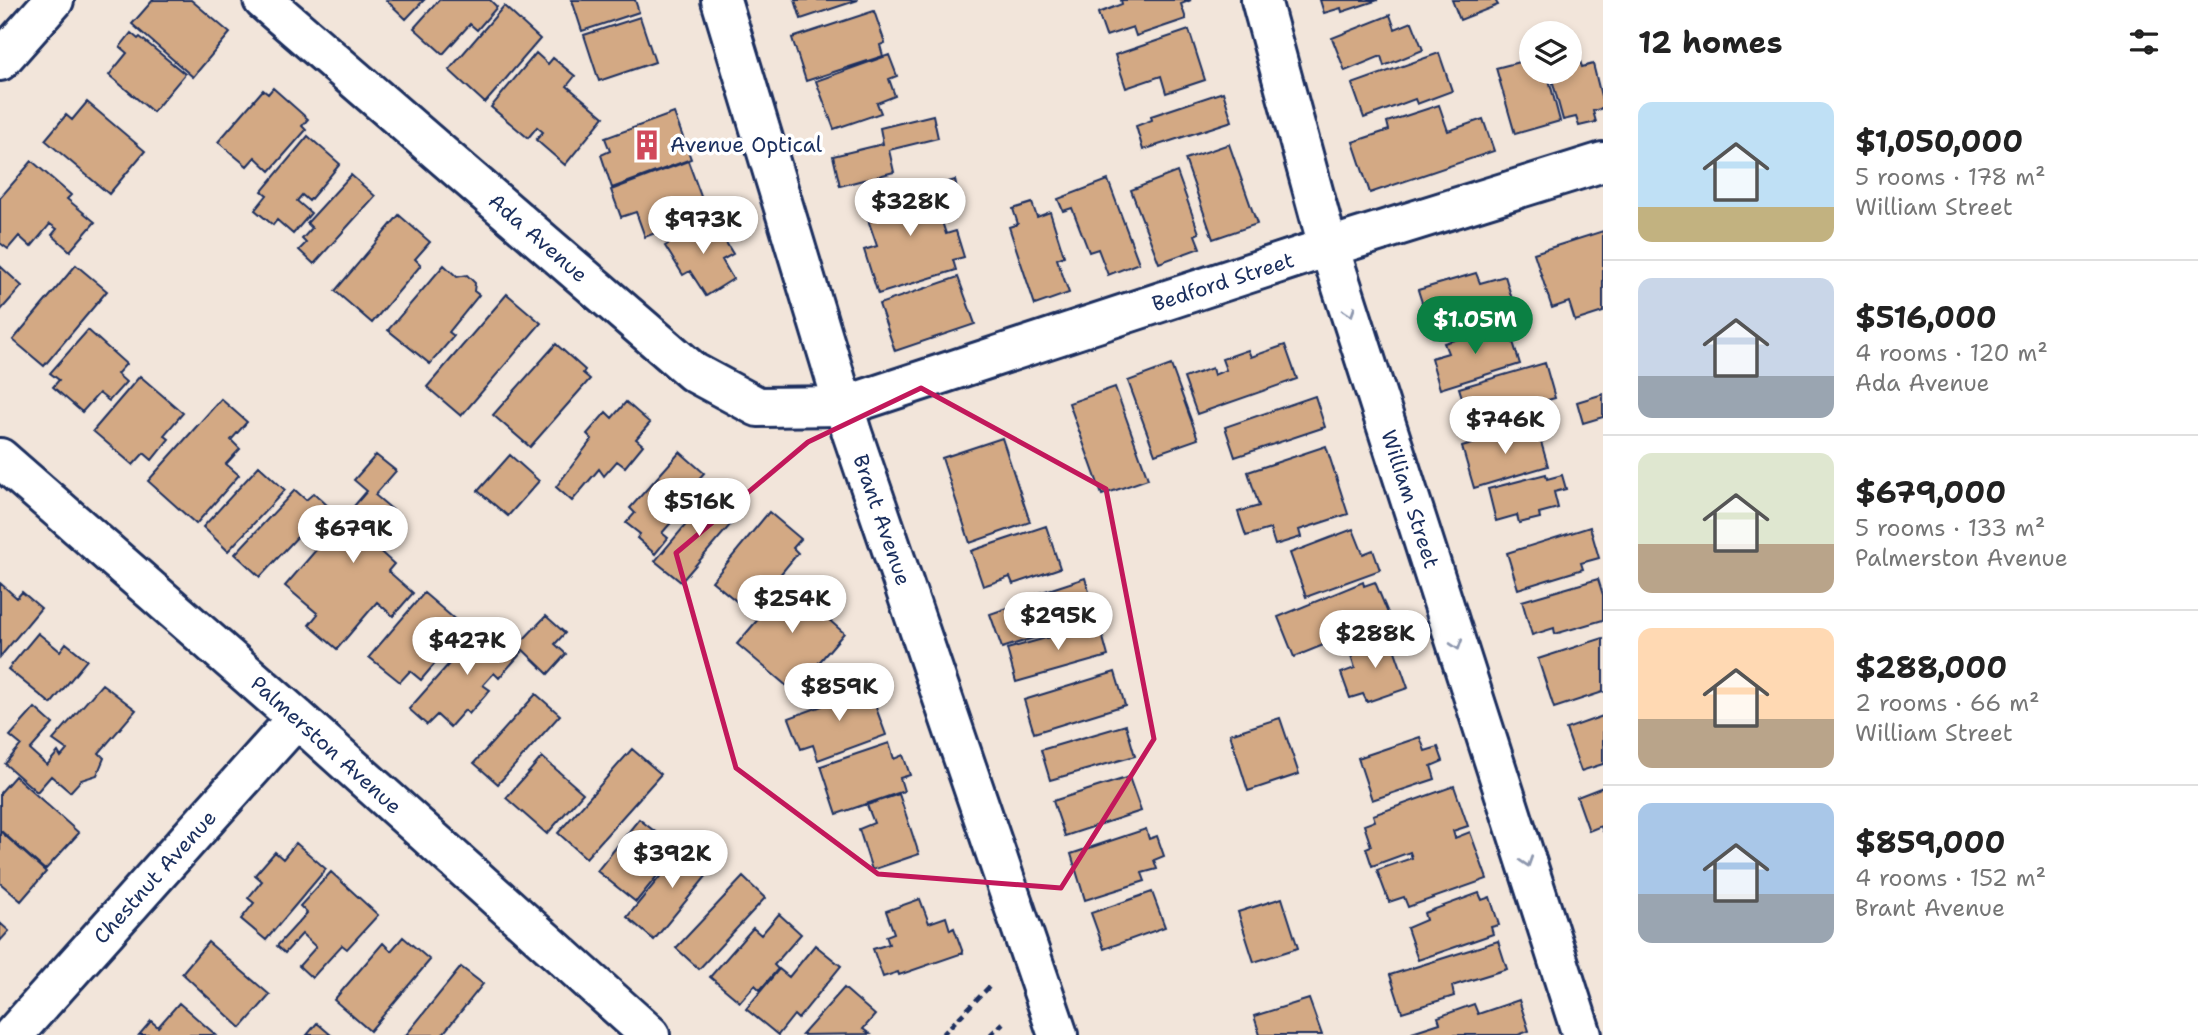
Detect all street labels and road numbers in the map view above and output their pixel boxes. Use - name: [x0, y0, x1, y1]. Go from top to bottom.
- street label: Ada Avenue: [482, 187, 594, 289]
- street label: Bedford Street: [1148, 246, 1298, 318]
- street label: William Street: [1374, 426, 1446, 572]
- street label: Brant Avenue: [846, 451, 918, 589]
- street label: Palmerston Avenue: [244, 670, 408, 820]
- street label: Chestnut Avenue: [87, 804, 223, 950]

